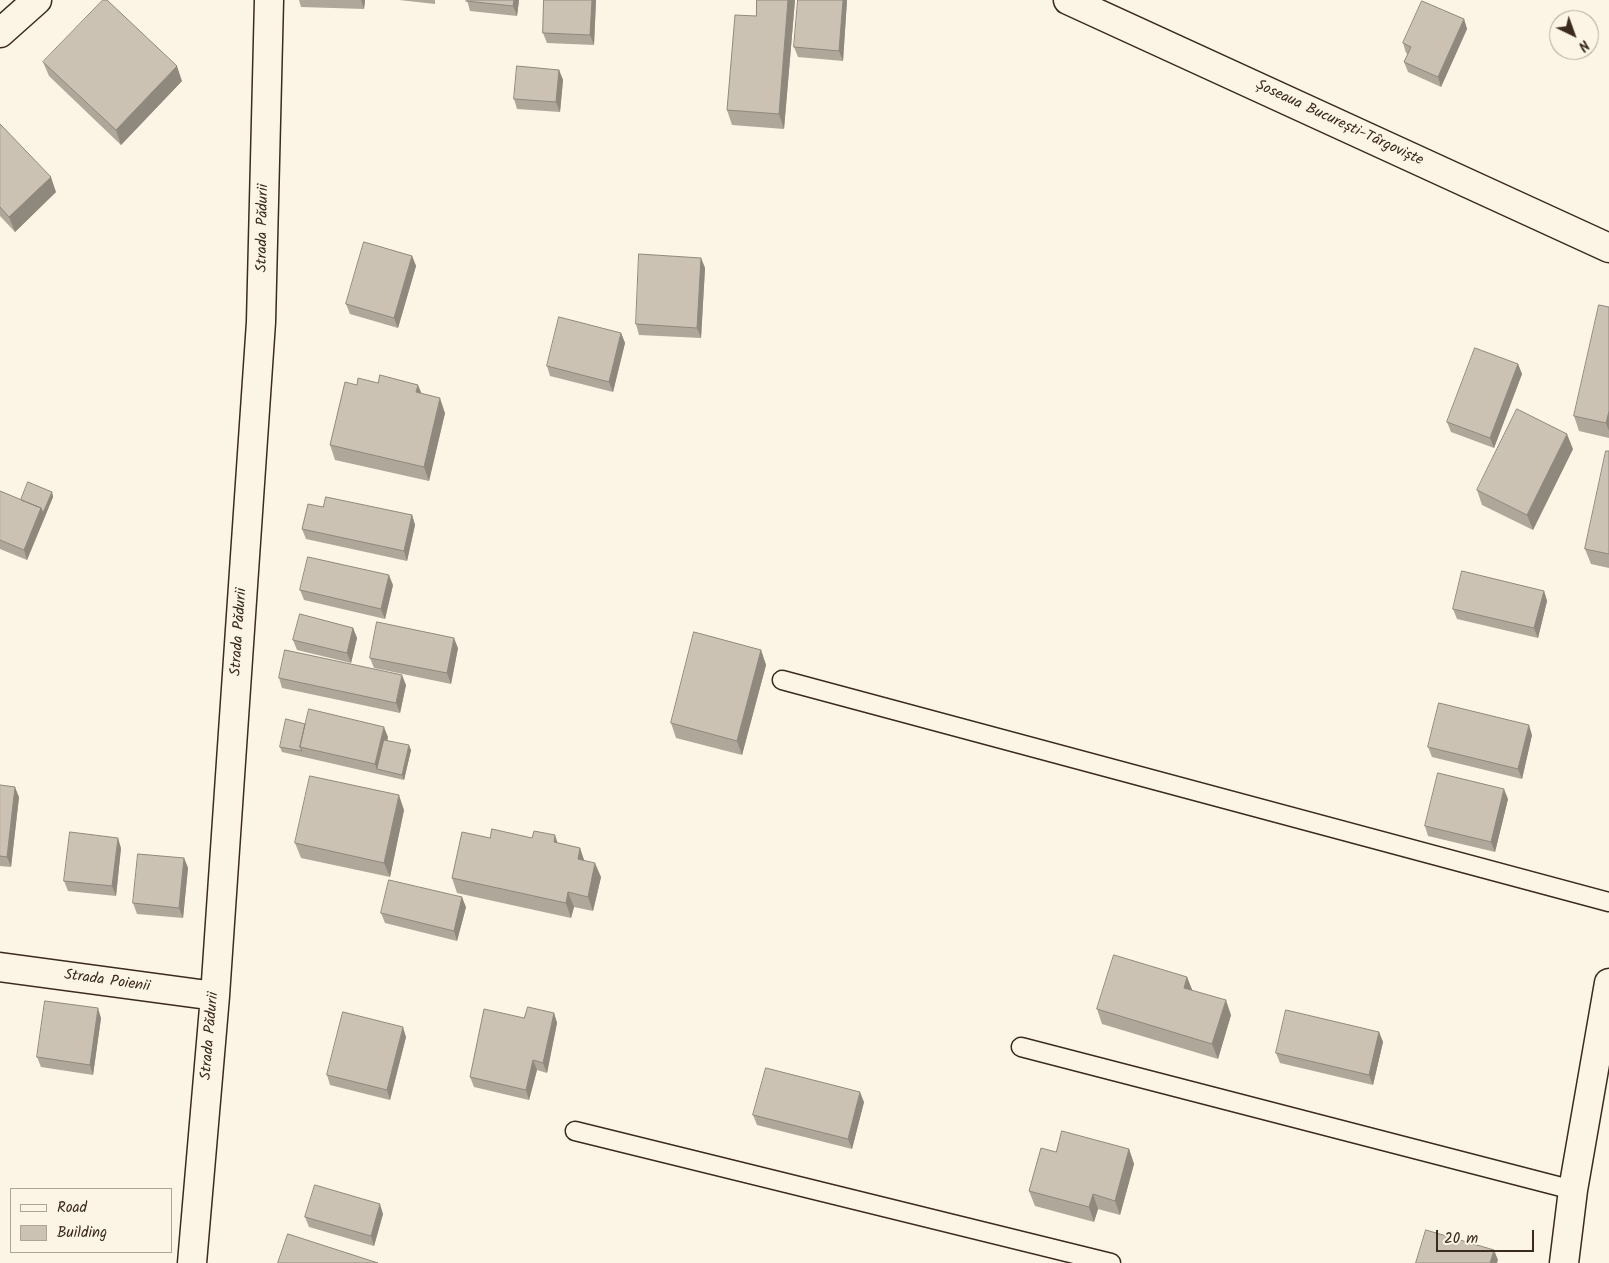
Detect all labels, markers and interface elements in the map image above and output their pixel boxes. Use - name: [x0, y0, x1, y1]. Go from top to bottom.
- north arrow: [1549, 10, 1599, 60]
- text: N: [1573, 34, 1594, 57]
- street label: Șoseaua București-Târgoviște: [1252, 77, 1426, 171]
- street label: Strada Pădurii: [254, 184, 274, 272]
- street label: Strada Pădurii: [228, 587, 252, 677]
- street label: Strada Poienii: [63, 967, 151, 997]
- street label: Strada Pădurii: [198, 991, 224, 1081]
- legend: [10, 1188, 172, 1253]
- text: Road: [57, 1196, 87, 1220]
- scale bar: [1439, 1220, 1536, 1252]
- text: Building: [57, 1221, 107, 1245]
- text: 20 m: [1444, 1227, 1478, 1251]

